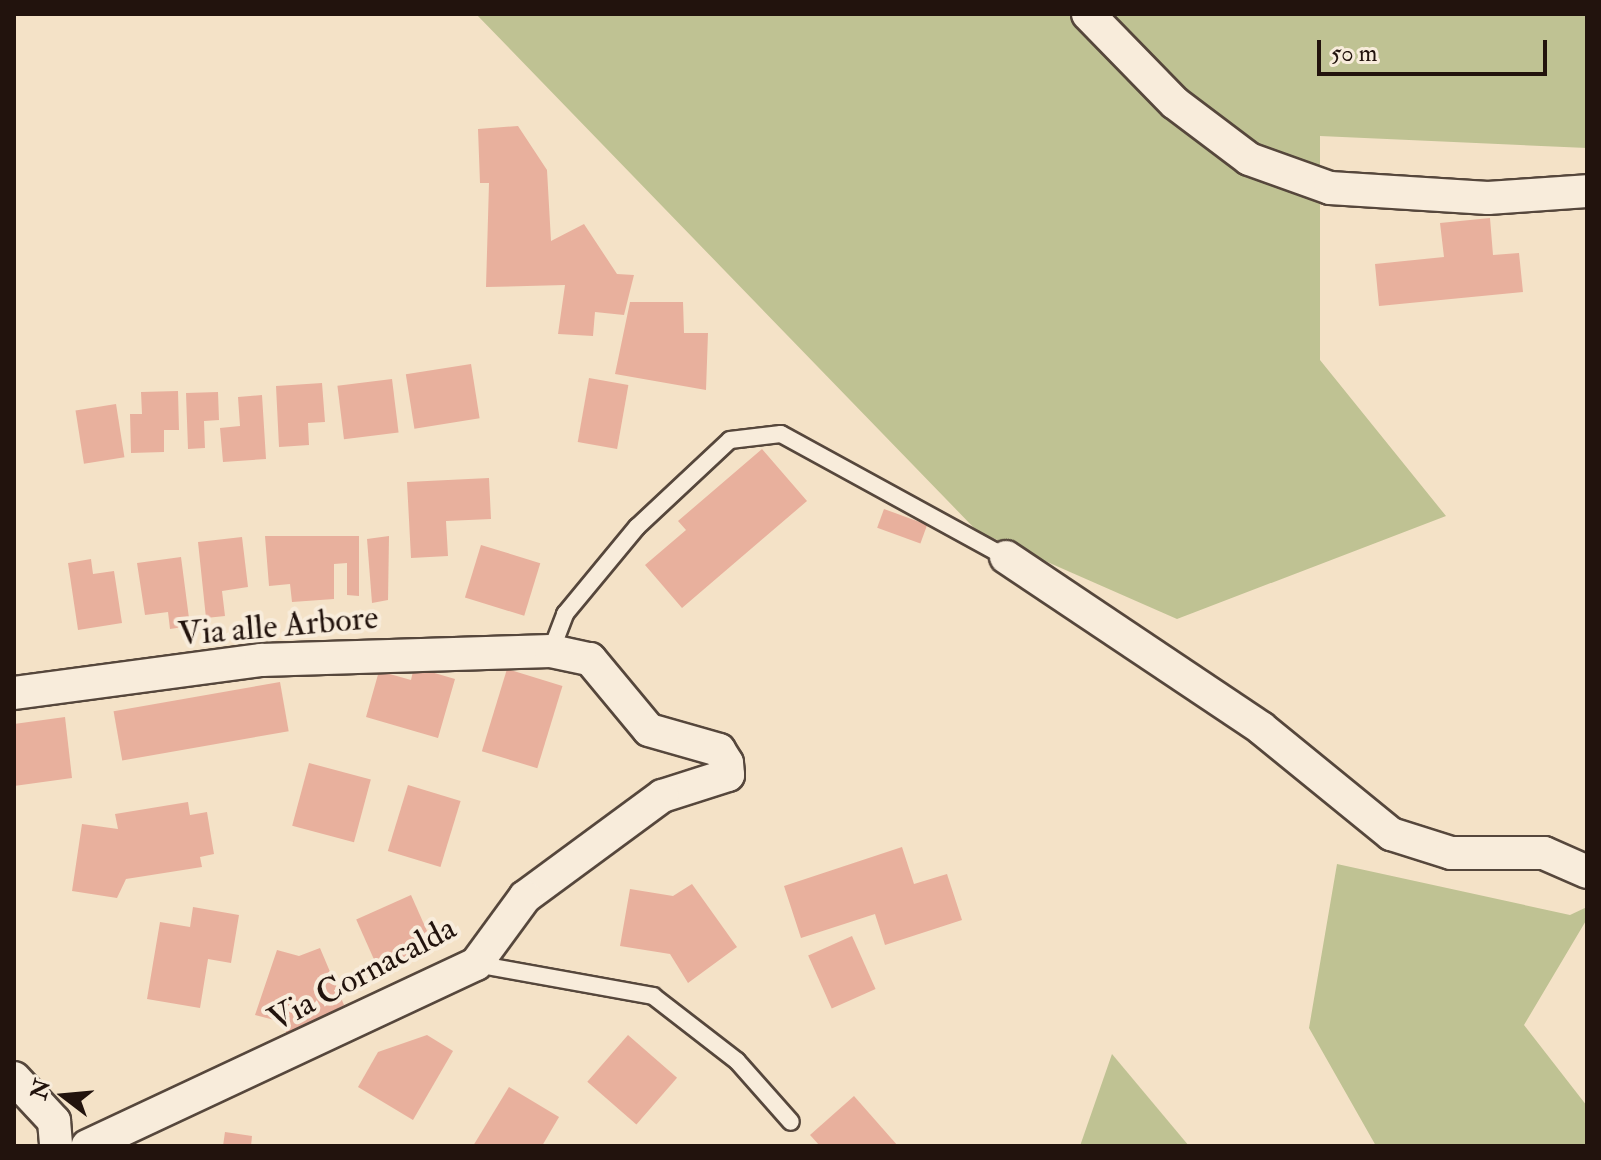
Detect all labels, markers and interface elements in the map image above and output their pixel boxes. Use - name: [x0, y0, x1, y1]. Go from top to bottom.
- scale bar: [1321, 24, 1551, 74]
- text: 50 m: [1331, 38, 1377, 69]
- street label: Via alle Arbore: [176, 597, 380, 655]
- street label: Via Cornacalda: [261, 908, 463, 1040]
- north arrow: [24, 1056, 104, 1136]
- text: N: [25, 1076, 57, 1103]

